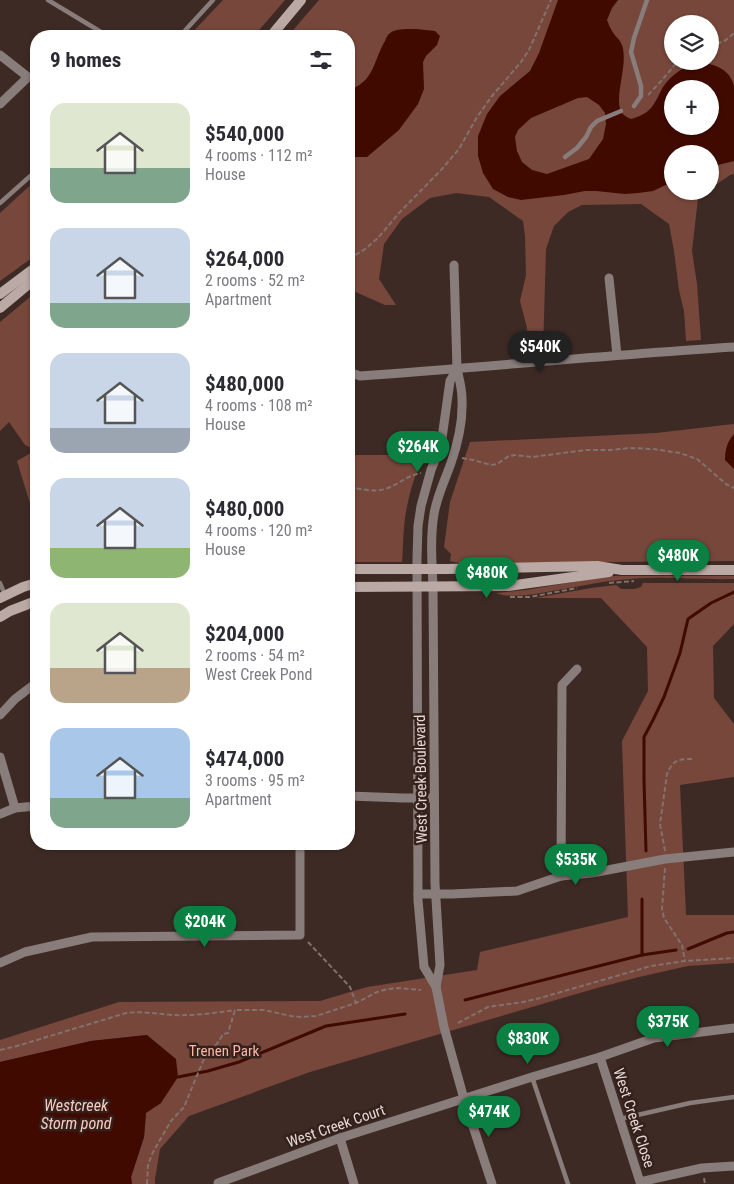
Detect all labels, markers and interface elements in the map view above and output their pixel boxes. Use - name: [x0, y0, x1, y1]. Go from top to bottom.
- map controls: [664, 15, 719, 200]
- button: layers: [664, 15, 719, 70]
- icon: filters: [307, 46, 335, 74]
- text: 9 homes: [50, 48, 121, 72]
- button: +: [664, 80, 719, 135]
- text: $540,000: [205, 122, 284, 146]
- icon: home: [90, 123, 150, 183]
- button: −: [664, 145, 719, 200]
- text: 4 rooms · 112 m²: [205, 146, 313, 165]
- text: House: [205, 165, 245, 184]
- text: $264,000: [205, 247, 284, 271]
- icon: home: [90, 248, 150, 308]
- text: 2 rooms · 52 m²: [205, 271, 305, 290]
- text: Apartment: [205, 290, 272, 309]
- pin: $540K: [505, 330, 575, 373]
- text: $540K: [519, 337, 561, 356]
- text: $480,000: [205, 372, 284, 396]
- icon: home: [90, 373, 150, 433]
- text: 4 rooms · 108 m²: [205, 396, 313, 415]
- text: House: [205, 415, 245, 434]
- pin: $264K: [383, 430, 453, 473]
- text: $264K: [397, 437, 439, 456]
- text: $480,000: [205, 497, 284, 521]
- icon: home: [90, 498, 150, 558]
- text: 4 rooms · 120 m²: [205, 521, 313, 540]
- text: House: [205, 540, 245, 559]
- pin: $480K: [643, 540, 713, 582]
- text: $480K: [657, 546, 699, 565]
- pin: $480K: [452, 556, 522, 599]
- text: $480K: [466, 563, 508, 582]
- text: $204,000: [205, 622, 284, 646]
- icon: home: [90, 623, 150, 683]
- text: 2 rooms · 54 m²: [205, 646, 305, 665]
- text: West Creek Pond: [205, 665, 312, 684]
- street label: West Creek Boulevard: [411, 714, 431, 844]
- text: $474,000: [205, 747, 284, 771]
- icon: home: [90, 748, 150, 808]
- text: 3 rooms · 95 m²: [205, 771, 305, 790]
- text: Apartment: [205, 790, 272, 809]
- pin: $535K: [541, 844, 611, 886]
- text: $535K: [555, 850, 597, 869]
- pin: $204K: [170, 906, 240, 948]
- text: $204K: [184, 912, 226, 931]
- pin: $375K: [633, 1006, 703, 1048]
- text: $375K: [647, 1012, 689, 1031]
- pin: $830K: [493, 1022, 563, 1065]
- text: $830K: [507, 1029, 549, 1048]
- park label: Trenen Park: [189, 1042, 259, 1060]
- street label: West Creek Close: [609, 1066, 659, 1170]
- water label: Westcreek Storm pond: [41, 1096, 112, 1133]
- pin: $474K: [454, 1096, 524, 1138]
- street label: West Creek Court: [284, 1101, 388, 1151]
- text: $474K: [468, 1102, 510, 1121]

